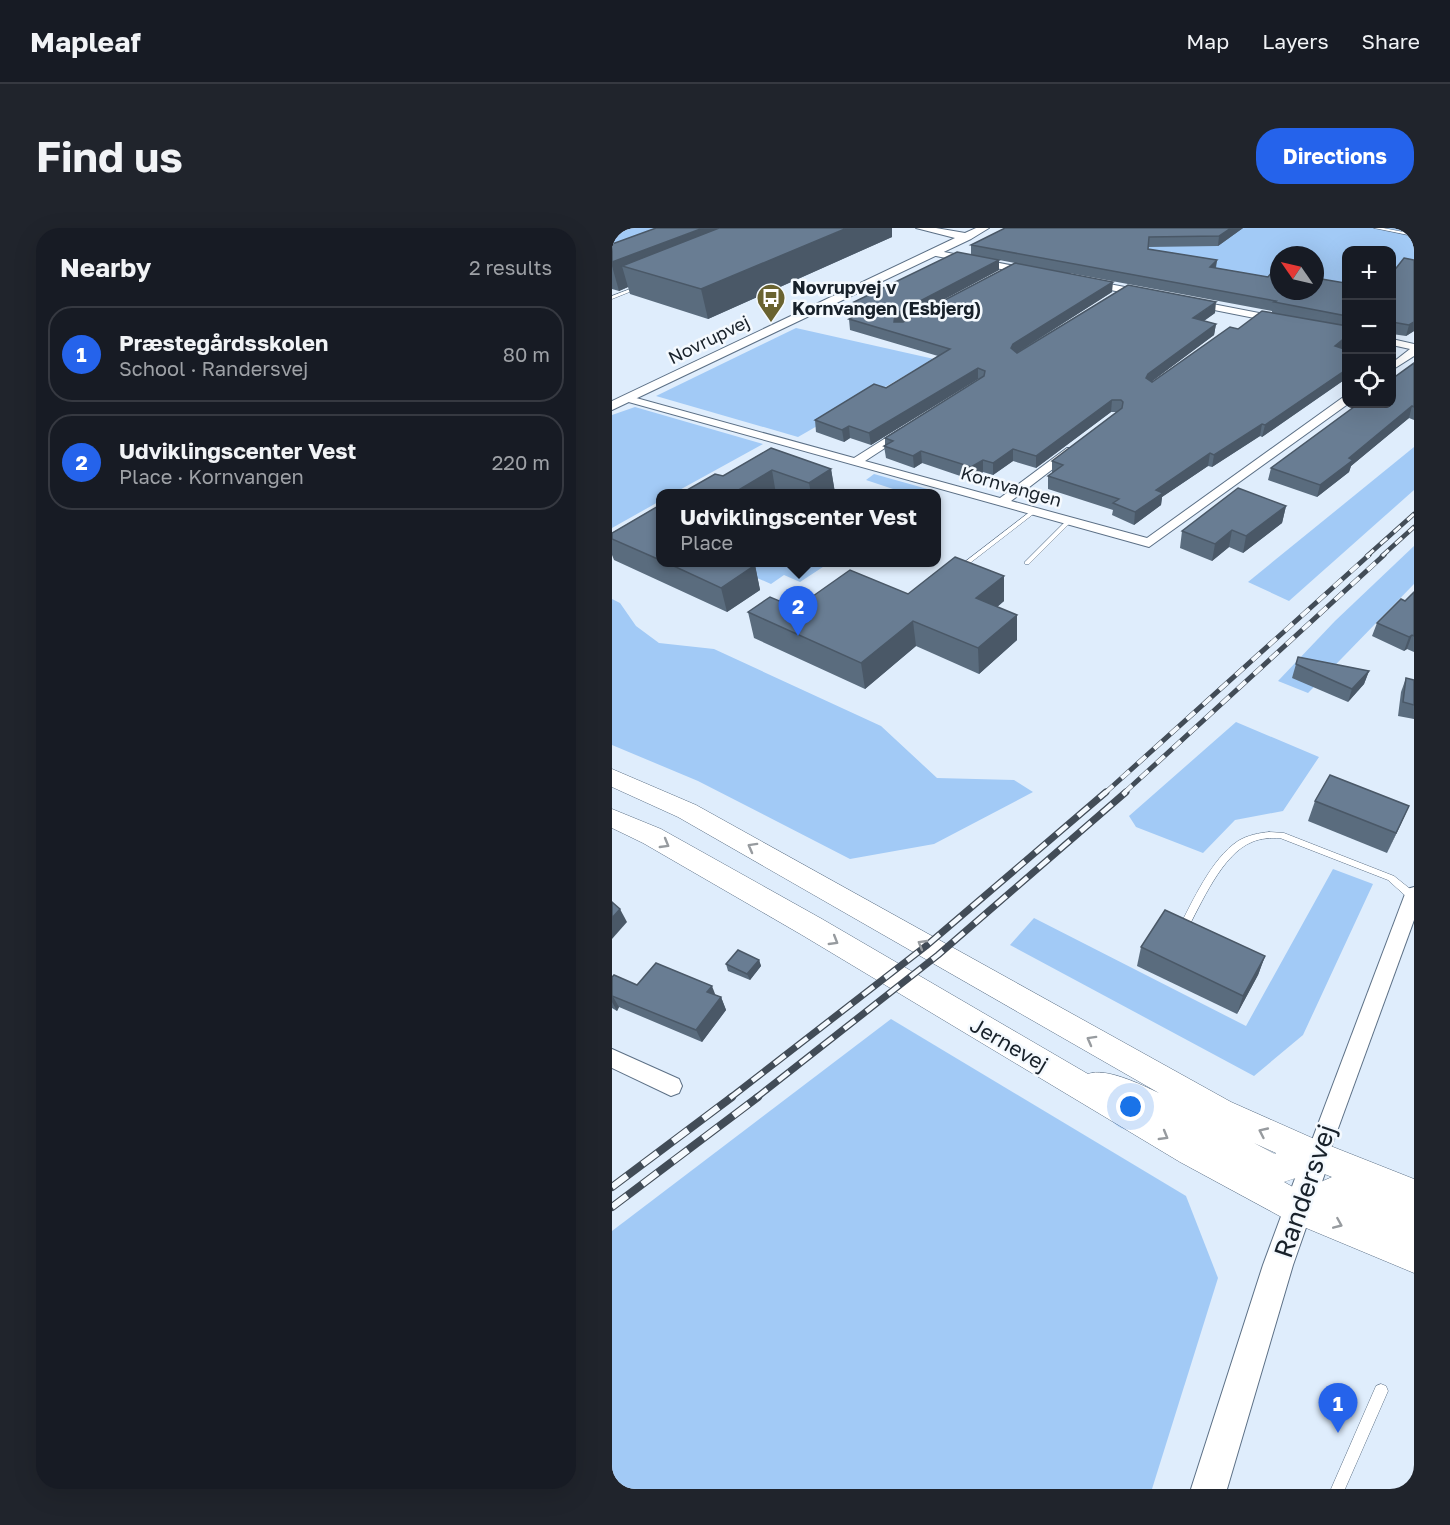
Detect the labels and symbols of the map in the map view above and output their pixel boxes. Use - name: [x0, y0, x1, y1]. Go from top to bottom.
- north arrow: [1270, 246, 1324, 300]
- place label: Novrupvej v Kornvangen (Esbjerg): [792, 276, 981, 319]
- bus stop icon: Novrupvej v Kornvangen (Esbjerg): [755, 282, 787, 324]
- street label: Novrupvej: [664, 310, 753, 368]
- street label: Kornvangen: [958, 461, 1064, 511]
- pin: 2: [778, 586, 818, 636]
- one-way arrow: [659, 836, 669, 848]
- one-way arrow: [748, 843, 758, 854]
- one-way arrow: [828, 933, 838, 945]
- one-way arrow: [918, 939, 928, 951]
- street label: Jernevej: [966, 1011, 1053, 1077]
- one-way arrow: [1087, 1036, 1098, 1047]
- your location: [1116, 1092, 1145, 1121]
- street label: Randersvej: [1267, 1120, 1342, 1262]
- one-way arrow: [1259, 1127, 1270, 1139]
- one-way arrow: [1158, 1129, 1169, 1140]
- one-way arrow: [1332, 1217, 1343, 1229]
- pin: 1: [1318, 1384, 1358, 1433]

